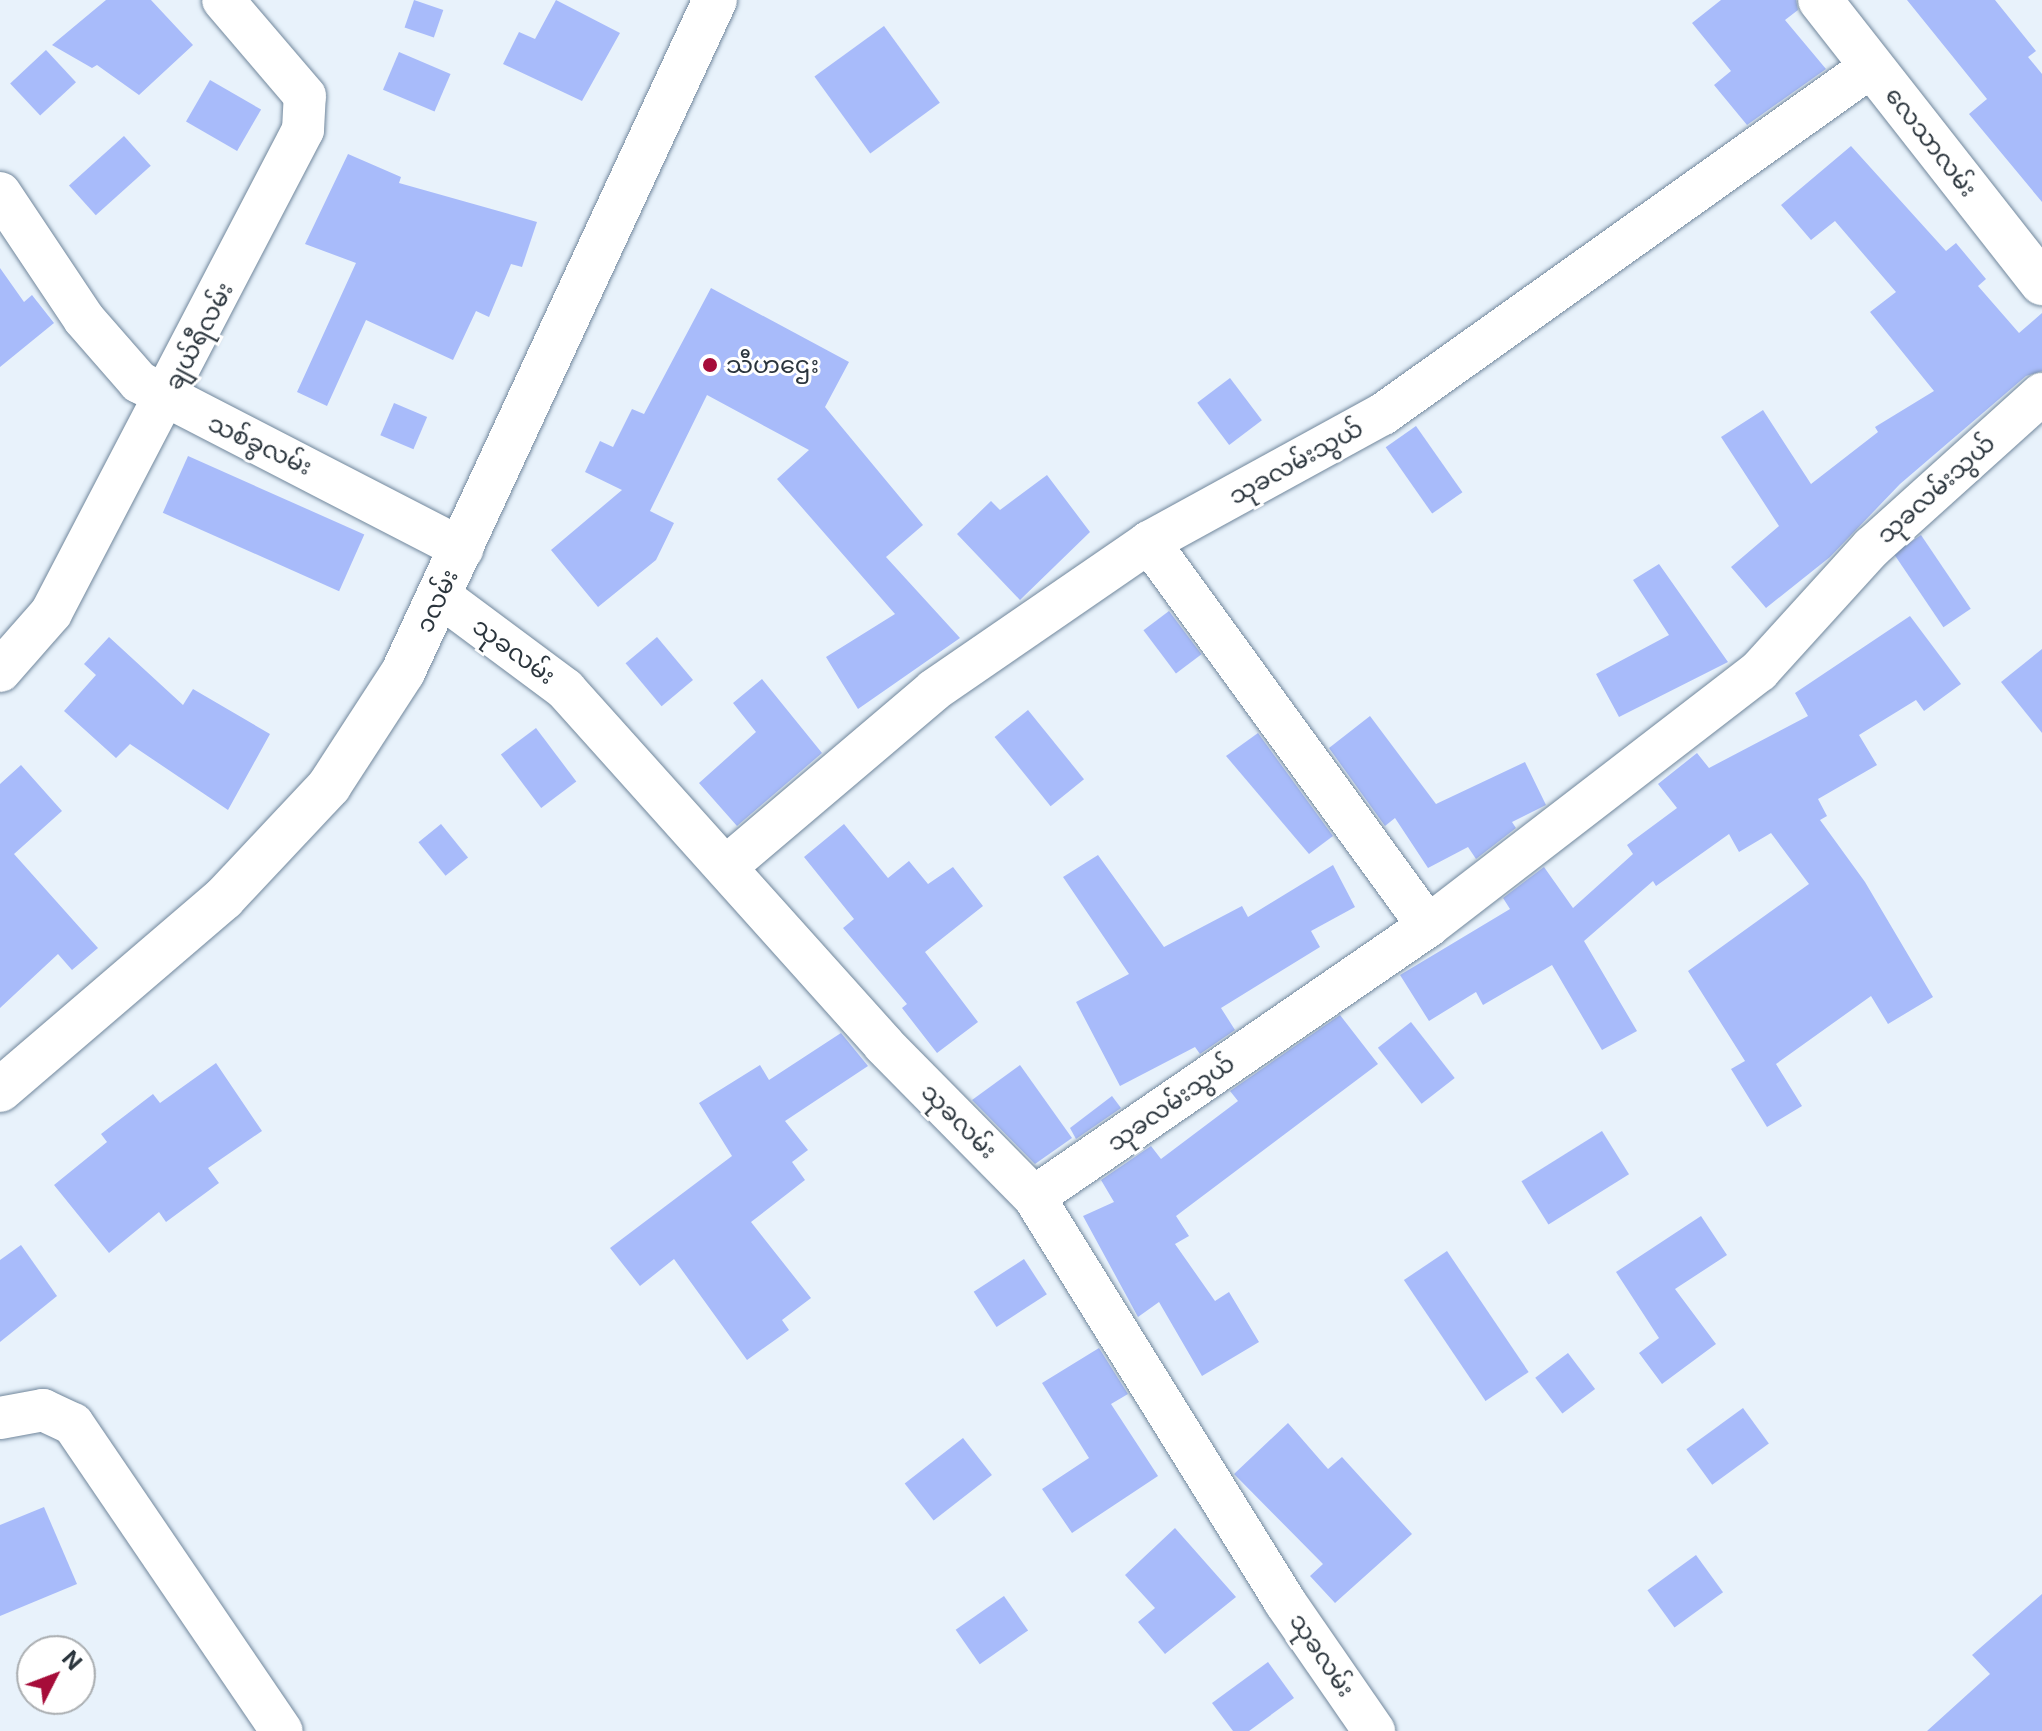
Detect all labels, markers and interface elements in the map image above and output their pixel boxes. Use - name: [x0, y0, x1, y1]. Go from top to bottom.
- street label: လေသာလမ်း: [1879, 81, 1983, 203]
- street label: ချယ်ရီလမ်း: [159, 277, 239, 395]
- place label: သီဟဌေး: [726, 351, 819, 379]
- marker: သီဟဌေး: [701, 356, 719, 374]
- street label: သစ်ခွလမ်း: [204, 408, 316, 482]
- street label: သုခလမ်းသွယ်: [1224, 413, 1368, 511]
- street label: သုခလမ်းသွယ်: [1871, 428, 2001, 550]
- street label: ၁လမ်း: [410, 565, 464, 637]
- street label: သုခလမ်း: [467, 611, 561, 691]
- street label: သုခလမ်းသွယ်: [1102, 1049, 1240, 1157]
- street label: သုခလမ်း: [915, 1077, 1003, 1165]
- street label: သုခလမ်း: [1284, 1608, 1360, 1702]
- north arrow: [16, 1635, 96, 1715]
- text: N: [57, 1645, 88, 1675]

